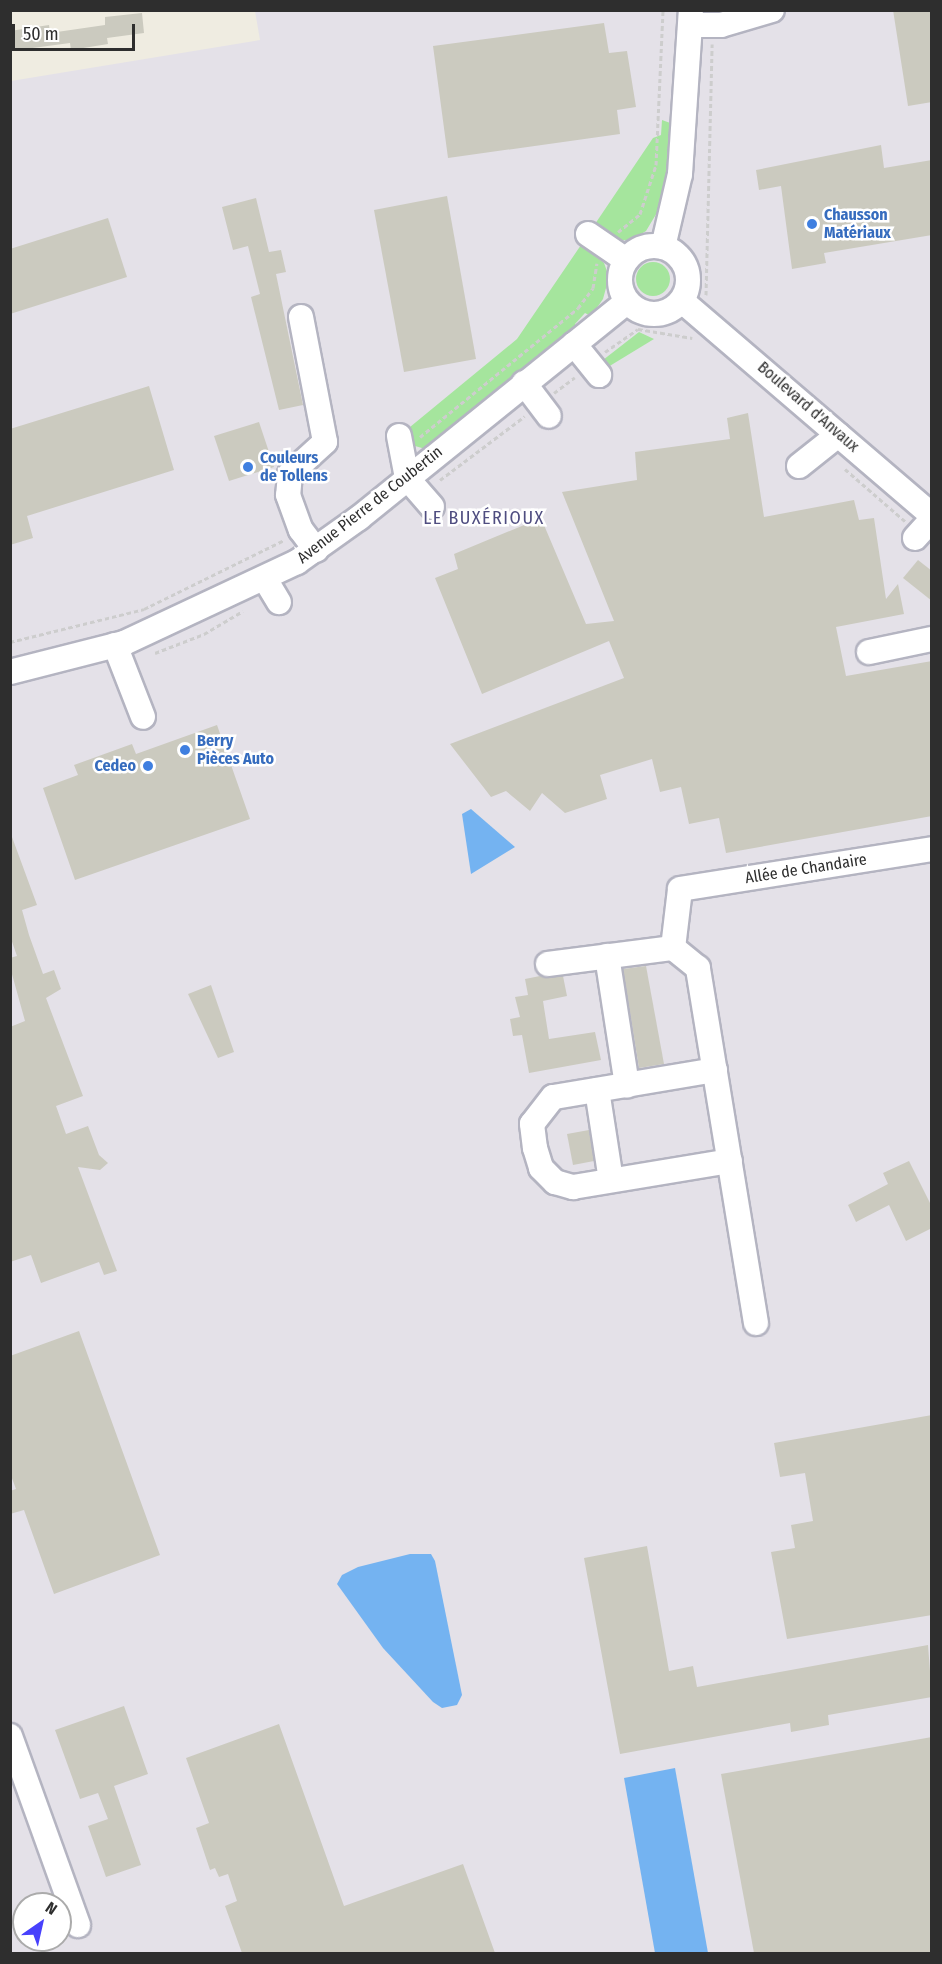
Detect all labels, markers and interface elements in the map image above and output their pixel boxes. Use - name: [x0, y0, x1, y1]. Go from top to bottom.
- scale bar: [15, 12, 138, 50]
- text: 50 m: [23, 23, 59, 45]
- place label: Chausson Matériaux: [824, 205, 891, 243]
- marker: Chausson Matériaux: [805, 217, 819, 231]
- street label: Boulevard d'Anvaux: [753, 358, 863, 456]
- street label: Avenue Pierre de Coubertin: [294, 442, 446, 568]
- place label: Couleurs de Tollens: [260, 448, 328, 486]
- marker: Couleurs de Tollens: [241, 460, 255, 474]
- district label: LE BUXÉRIOUX: [423, 507, 545, 529]
- place label: Berry Pièces Auto: [197, 731, 274, 769]
- marker: Berry Pièces Auto: [178, 743, 192, 757]
- place label: Cedeo: [94, 756, 136, 776]
- marker: Cedeo: [141, 759, 155, 773]
- street label: Allée de Chandaire: [744, 850, 868, 888]
- north arrow: [12, 1892, 72, 1952]
- text: N: [42, 1898, 61, 1919]

